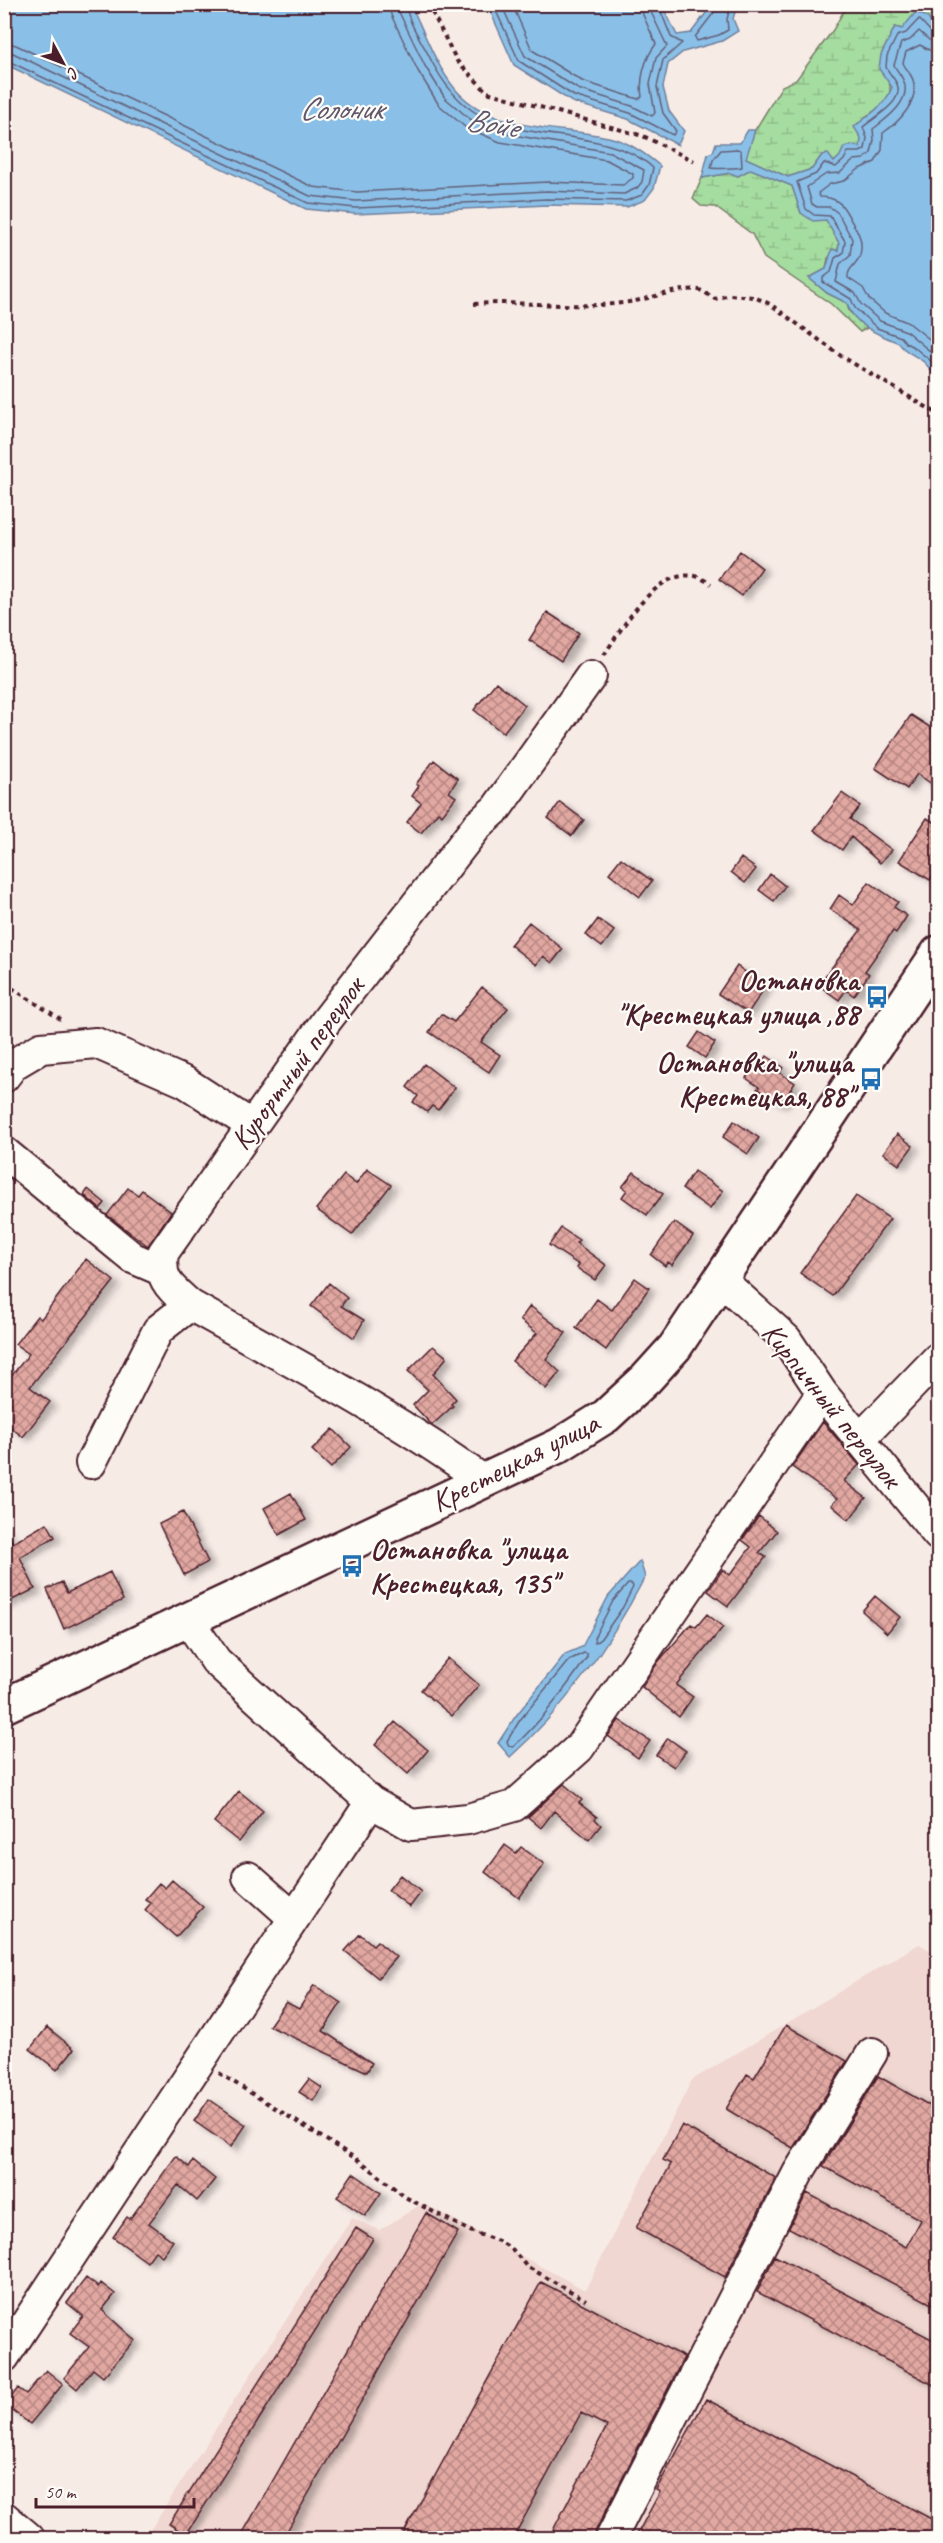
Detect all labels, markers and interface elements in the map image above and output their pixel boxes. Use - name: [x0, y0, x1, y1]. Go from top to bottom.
- north arrow: [33, 33, 93, 93]
- text: С: [62, 63, 84, 83]
- water label: Солоник: [299, 88, 388, 129]
- water label: Войе: [463, 98, 526, 148]
- place label: Остановка "Крестецкая улица ,88: [617, 961, 862, 1034]
- street label: Курортный переулок: [221, 967, 374, 1157]
- bus stop icon: Остановка "Крестецкая улица ,88: [864, 984, 890, 1010]
- place label: Остановка "улица Крестецкая, 88": [656, 1043, 860, 1115]
- bus stop icon: Остановка "улица Крестецкая, 88": [858, 1066, 884, 1092]
- street label: Кирпичный переулок: [754, 1314, 912, 1498]
- street label: Крестецкая улица: [425, 1403, 607, 1521]
- place label: Остановка "улица Крестецкая, 135": [370, 1530, 570, 1602]
- bus stop icon: Остановка "улица Крестецкая, 135": [339, 1553, 365, 1579]
- scale bar: [36, 2471, 194, 2509]
- text: 50 m: [45, 2481, 78, 2503]

